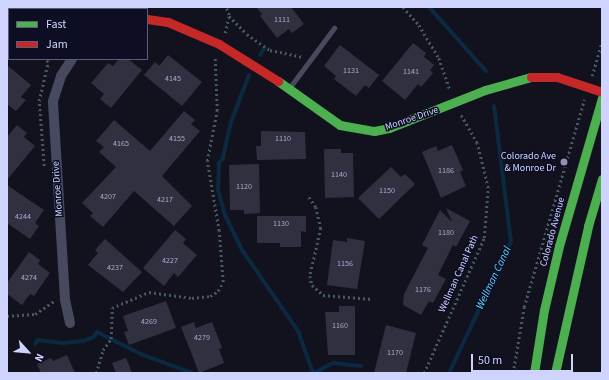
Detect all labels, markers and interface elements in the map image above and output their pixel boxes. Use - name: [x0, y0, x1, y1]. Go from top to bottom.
- legend: [8, 8, 148, 60]
- house number: 1111: [274, 15, 290, 25]
- text: Fast: [46, 16, 66, 33]
- text: Jam: [46, 36, 68, 53]
- house number: 1131: [343, 66, 359, 76]
- house number: 1141: [403, 67, 419, 77]
- house number: 4145: [165, 74, 181, 84]
- street label: Monroe Drive: [384, 104, 440, 134]
- house number: 4155: [169, 134, 185, 144]
- house number: 1110: [275, 134, 291, 144]
- house number: 4165: [113, 139, 129, 149]
- place label: Colorado Ave & Monroe Dr: [501, 150, 556, 174]
- marker: Colorado Ave & Monroe Dr: [559, 157, 569, 167]
- street label: Monroe Drive: [50, 161, 66, 217]
- house number: 1186: [438, 166, 454, 176]
- house number: 1140: [331, 170, 347, 180]
- house number: 1120: [236, 182, 252, 192]
- house number: 1150: [379, 186, 395, 196]
- house number: 4207: [100, 192, 116, 202]
- house number: 4217: [157, 195, 173, 205]
- street label: Colorado Avenue: [538, 196, 568, 268]
- house number: 4244: [15, 212, 31, 222]
- house number: 1130: [273, 219, 289, 229]
- house number: 1180: [438, 228, 454, 238]
- street label: Wellman Canal Path: [437, 233, 481, 315]
- water label: Wellman Canal: [474, 244, 514, 312]
- house number: 4227: [162, 256, 178, 266]
- house number: 1156: [337, 259, 353, 269]
- house number: 4237: [107, 263, 123, 273]
- house number: 4274: [21, 273, 37, 283]
- house number: 1176: [415, 285, 431, 295]
- house number: 4269: [141, 317, 157, 327]
- house number: 1160: [332, 321, 348, 331]
- north arrow: [8, 332, 48, 372]
- house number: 4279: [194, 333, 210, 343]
- scale bar: [473, 346, 575, 372]
- house number: 1170: [387, 348, 403, 358]
- text: N: [31, 351, 47, 364]
- text: 50 m: [478, 352, 502, 369]

